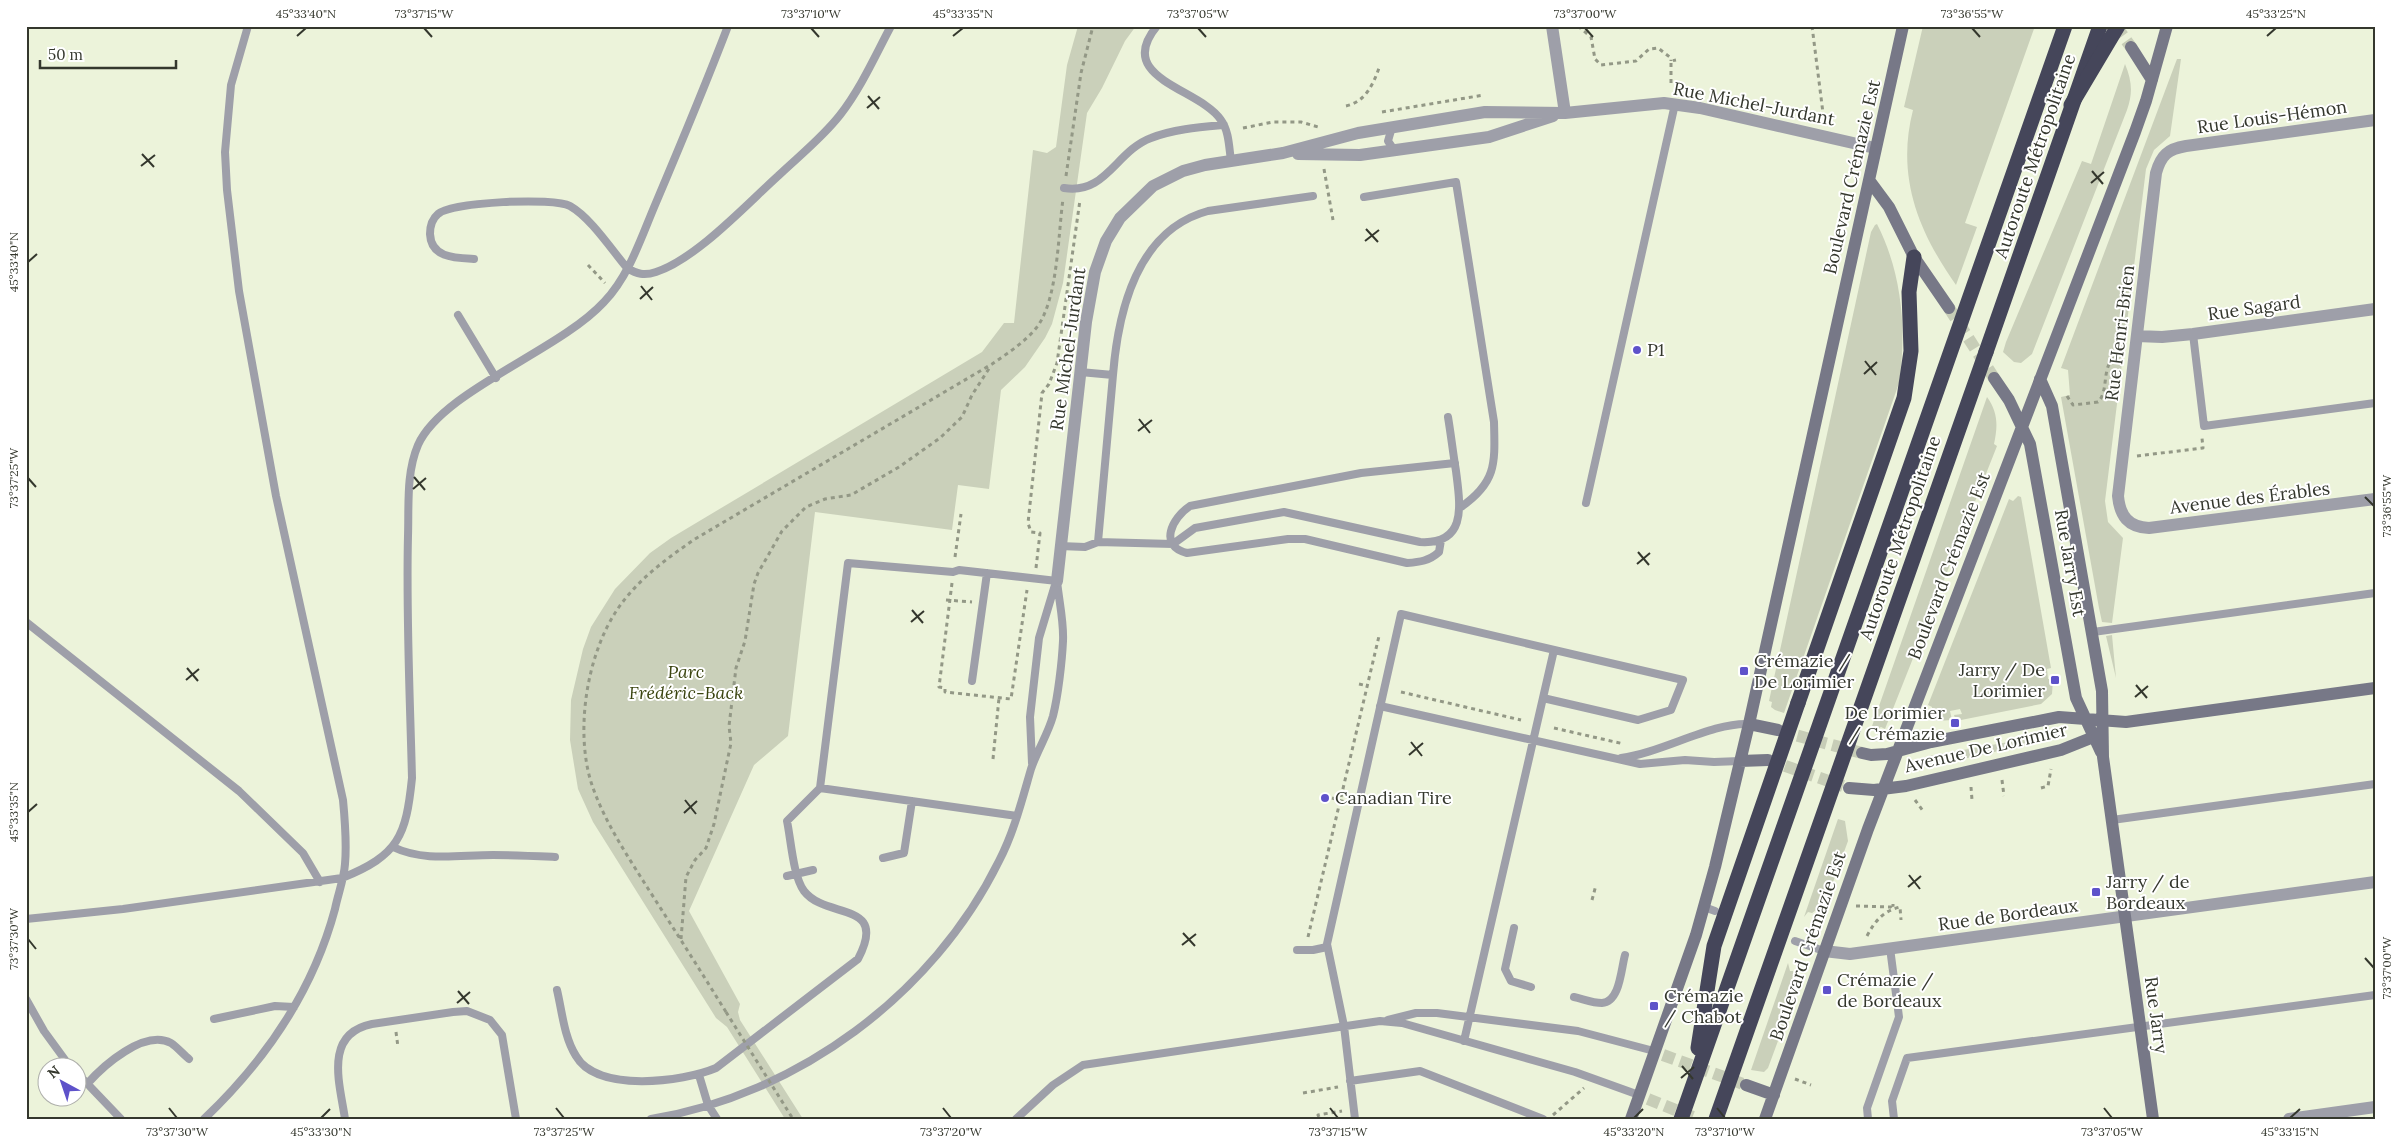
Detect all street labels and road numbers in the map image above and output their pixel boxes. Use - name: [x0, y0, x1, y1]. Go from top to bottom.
- street label: Autoroute Métropolitaine: [1988, 50, 2080, 262]
- street label: Rue Michel-Jurdant: [1671, 77, 1837, 130]
- street label: Boulevard Crémazie Est: [1818, 77, 1885, 276]
- street label: Rue Louis-Hémon: [2196, 95, 2348, 138]
- street label: Rue Henri-Brien: [2100, 264, 2139, 402]
- street label: Rue Michel-Jurdant: [1045, 266, 1090, 432]
- street label: Rue Sagard: [2206, 290, 2302, 325]
- street label: Autoroute Métropolitaine: [1853, 432, 1945, 644]
- street label: Boulevard Crémazie Est: [1902, 469, 1995, 663]
- street label: Avenue des Érables: [2168, 476, 2331, 519]
- street label: Rue Jarry Est: [2050, 507, 2091, 619]
- street label: Avenue De Lorimier: [1901, 718, 2070, 778]
- street label: Boulevard Crémazie Est: [1764, 848, 1851, 1044]
- street label: Rue de Bordeaux: [1936, 893, 2080, 936]
- street label: Rue Jarry: [2140, 975, 2173, 1055]

